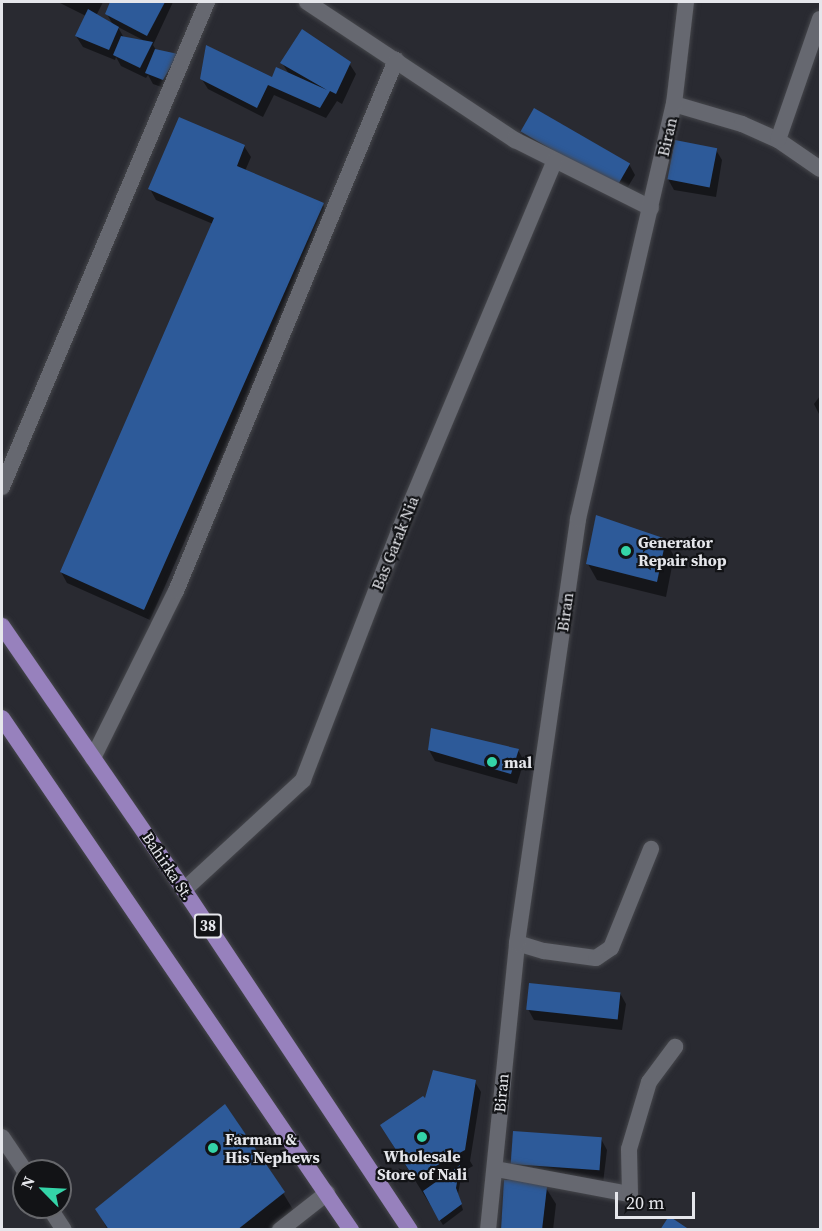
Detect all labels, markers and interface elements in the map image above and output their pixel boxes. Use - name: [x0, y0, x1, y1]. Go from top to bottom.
- street label: Biran: [653, 116, 681, 158]
- street label: Bas Garak Nia: [367, 493, 423, 593]
- place label: Generator Repair shop: [638, 532, 726, 570]
- marker: Generator Repair shop: [619, 544, 633, 558]
- street label: Biran: [553, 591, 577, 633]
- place label: mal: [504, 752, 532, 772]
- marker: mal: [485, 755, 499, 769]
- street label: Bahirka St.: [138, 828, 198, 904]
- road number: 38: [193, 914, 223, 938]
- street label: Biran: [490, 1073, 512, 1113]
- place label: Farman & His Nephews: [225, 1129, 320, 1167]
- marker: Wholesale Store of Nali: [415, 1130, 429, 1144]
- marker: Farman & His Nephews: [206, 1141, 220, 1155]
- place label: Wholesale Store of Nali: [377, 1146, 467, 1184]
- north arrow: [12, 1159, 72, 1219]
- text: N: [15, 1173, 40, 1192]
- scale bar: [618, 1180, 698, 1218]
- text: 20 m: [626, 1190, 664, 1215]

